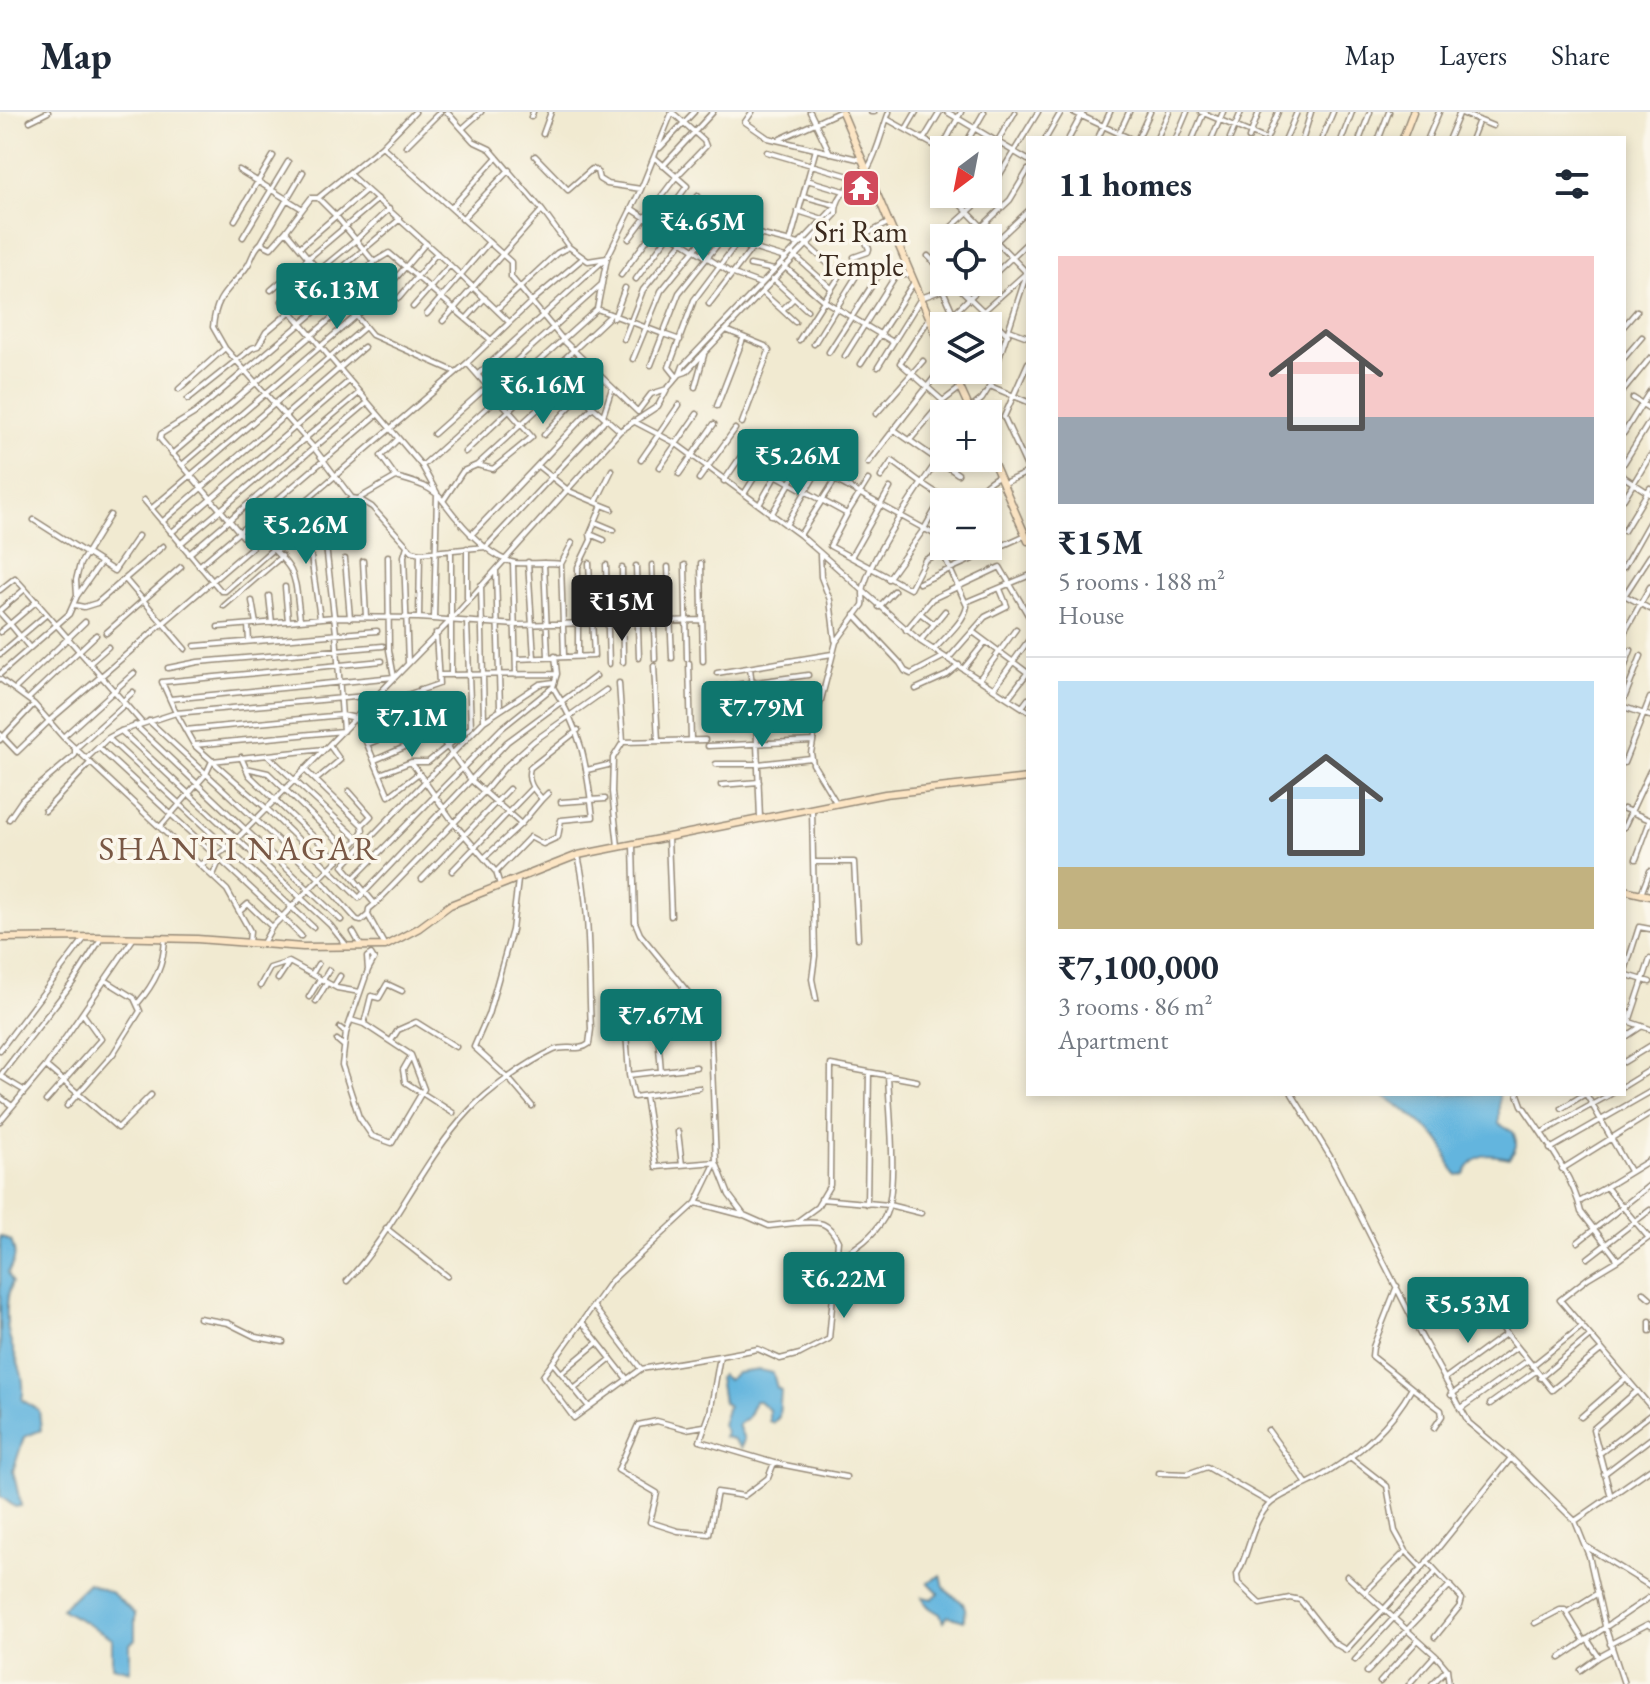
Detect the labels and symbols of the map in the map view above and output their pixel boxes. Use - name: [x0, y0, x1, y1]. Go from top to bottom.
- north arrow: [930, 136, 1002, 208]
- temple icon: Sri Ram Temple: [840, 167, 882, 209]
- pin: ₹4.65M: [638, 195, 768, 263]
- place label: Sri Ram Temple: [814, 212, 908, 285]
- pin: ₹6.13M: [272, 263, 402, 331]
- pin: ₹6.16M: [478, 358, 608, 426]
- pin: ₹5.26M: [733, 429, 863, 497]
- pin: ₹5.26M: [241, 498, 371, 566]
- pin: ₹15M: [575, 575, 669, 643]
- pin: ₹7.79M: [697, 681, 827, 749]
- pin: ₹7.1M: [356, 691, 468, 759]
- district label: SHANTI NAGAR: [99, 826, 379, 870]
- pin: ₹7.67M: [596, 989, 726, 1057]
- pin: ₹6.22M: [779, 1252, 909, 1320]
- pin: ₹5.53M: [1403, 1277, 1533, 1345]

